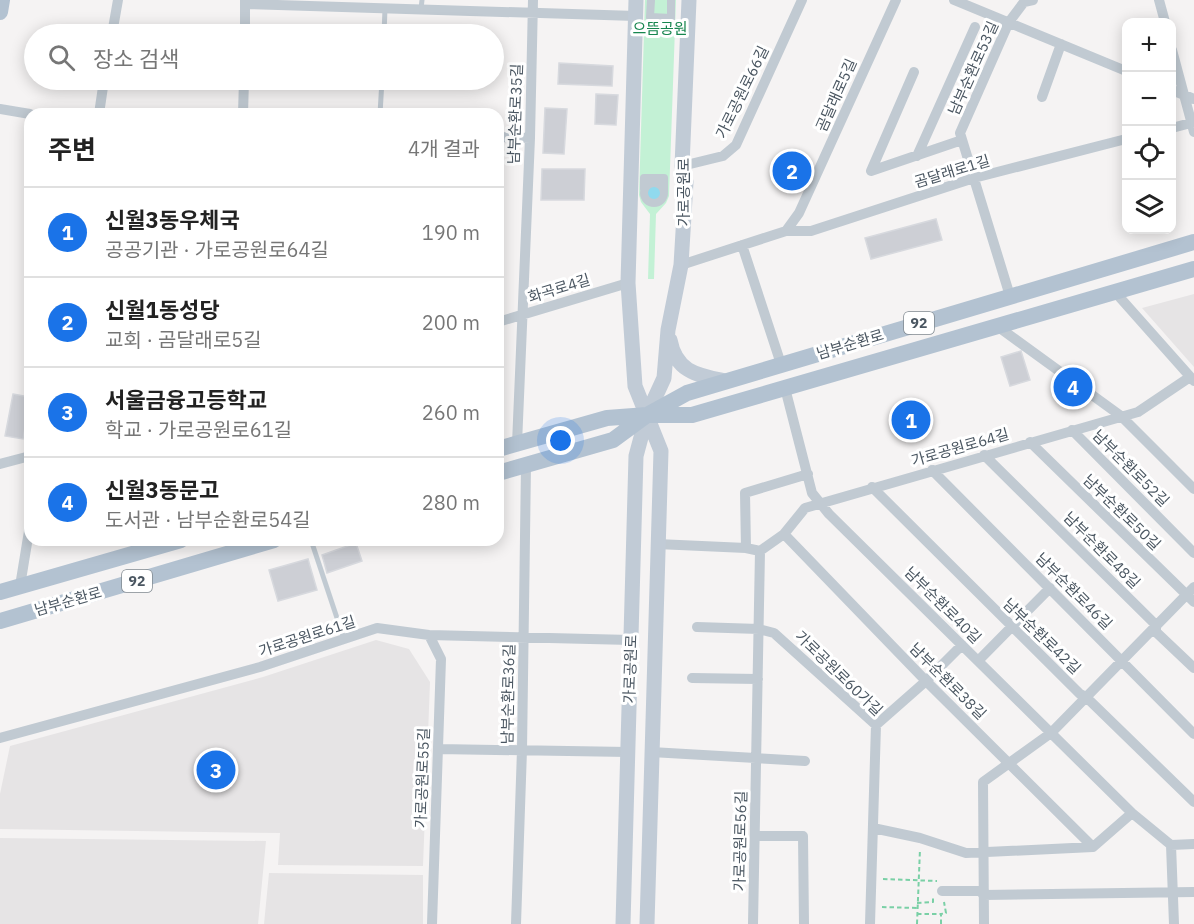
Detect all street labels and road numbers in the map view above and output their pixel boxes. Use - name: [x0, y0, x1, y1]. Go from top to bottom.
- street label: 남부순환로53길: [944, 18, 1002, 118]
- street label: 가로공원로66길: [711, 43, 773, 141]
- street label: 곰달래로5길: [811, 56, 861, 134]
- street label: 남부순환로35길: [504, 63, 526, 165]
- street label: 곰달래로1길: [912, 151, 992, 191]
- street label: 가로공원로: [674, 157, 693, 227]
- street label: 화곡로4길: [526, 270, 592, 306]
- road number: 92: [904, 312, 934, 334]
- street label: 남부순환로: [814, 325, 886, 363]
- street label: 가로공원로64길: [909, 424, 1011, 470]
- street label: 남부순환로52길: [1089, 426, 1173, 510]
- street label: 남부순환로50길: [1079, 470, 1165, 554]
- street label: 남부순환로48길: [1060, 508, 1144, 592]
- street label: 남부순환로46길: [1032, 549, 1116, 633]
- street label: 남부순환로40길: [901, 563, 985, 647]
- road number: 92: [122, 570, 152, 592]
- street label: 남부순환로: [32, 582, 104, 620]
- street label: 남부순환로42길: [999, 594, 1085, 678]
- street label: 가로공원로61길: [256, 611, 358, 661]
- street label: 가로공원로60가길: [791, 626, 887, 720]
- street label: 가로공원로: [619, 634, 641, 704]
- street label: 남부순환로38길: [906, 639, 990, 723]
- street label: 남부순환로36길: [498, 643, 518, 745]
- street label: 가로공원로55길: [411, 727, 433, 829]
- street label: 가로공원로56길: [730, 790, 750, 892]

